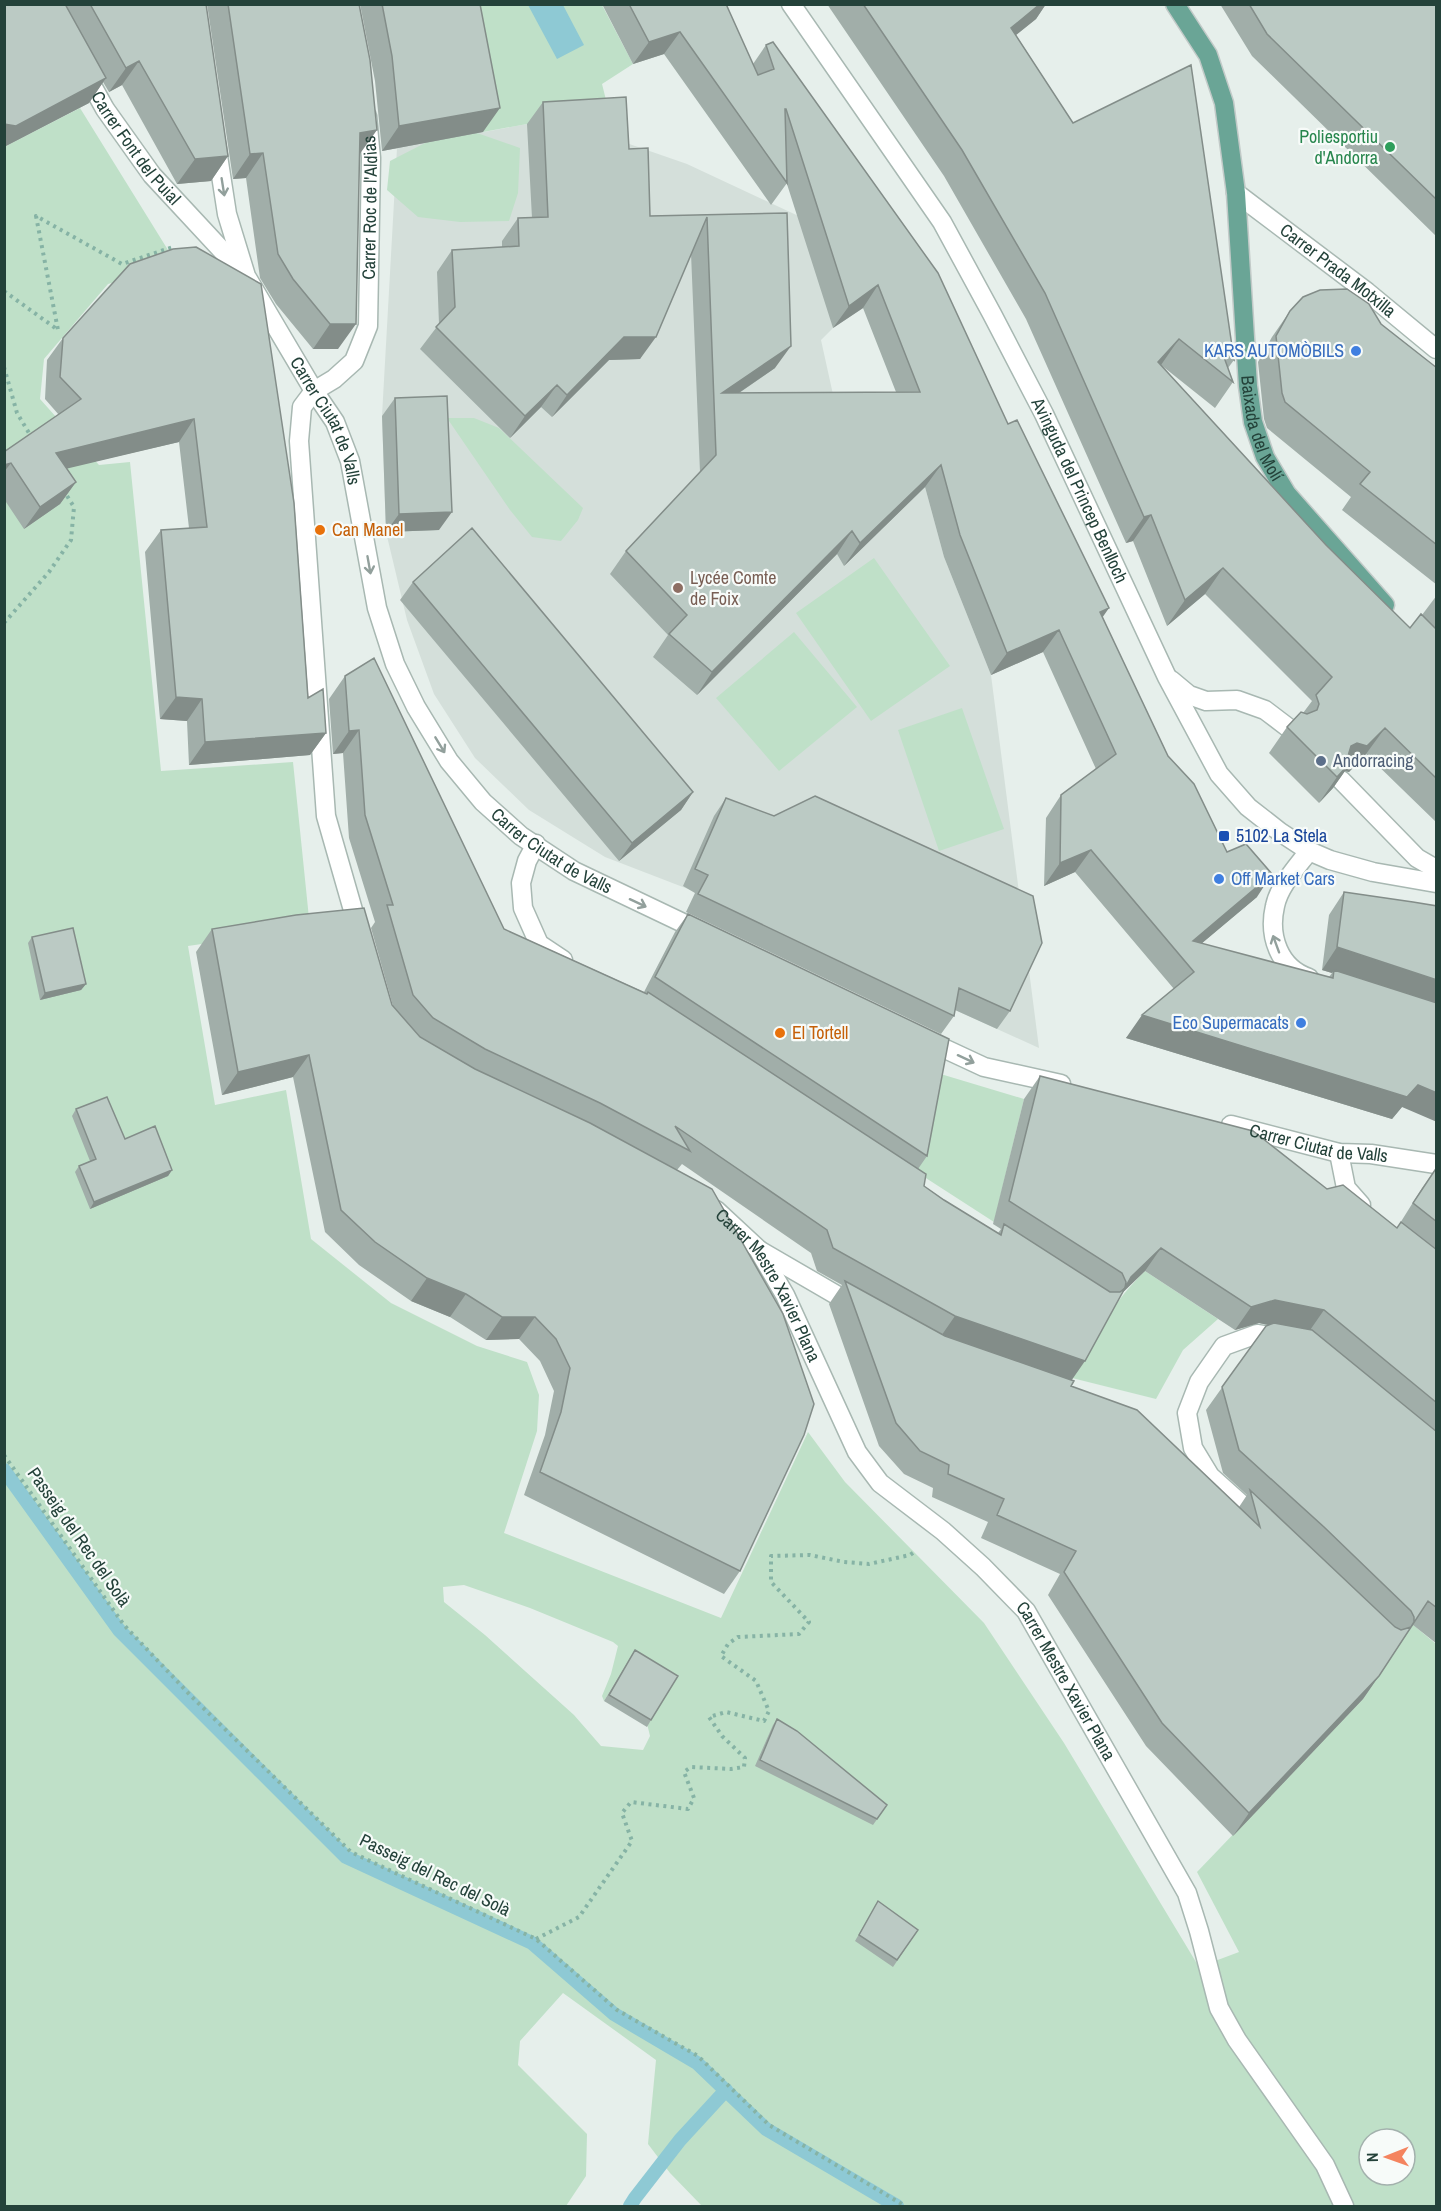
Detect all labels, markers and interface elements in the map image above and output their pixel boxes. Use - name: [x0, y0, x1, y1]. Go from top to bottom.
- street label: Carrer Font del Puial: [85, 86, 187, 210]
- place label: Poliesportiu d'Andorra: [1299, 124, 1378, 170]
- street label: Carrer Roc de l'Aldias: [356, 135, 383, 280]
- marker: Poliesportiu d'Andorra: [1383, 140, 1397, 154]
- one-way arrow: [217, 177, 228, 196]
- street label: Carrer Prada Motxilla: [1275, 217, 1401, 323]
- place label: KARS AUTOMÒBILS: [1204, 338, 1344, 363]
- marker: KARS AUTOMÒBILS: [1349, 344, 1363, 358]
- street label: Carrer Ciutat de Valls: [284, 352, 367, 487]
- street label: Baixada del Molí: [1235, 375, 1290, 486]
- street label: Avinguda del Princep Benlloch: [1025, 392, 1134, 587]
- place label: Can Manel: [332, 517, 403, 542]
- marker: Can Manel: [313, 523, 327, 537]
- one-way arrow: [364, 555, 375, 574]
- place label: Lycée Comte de Foix: [690, 565, 776, 611]
- marker: Lycée Comte de Foix: [671, 581, 685, 595]
- one-way arrow: [434, 736, 446, 753]
- place label: Andorracing: [1332, 748, 1414, 773]
- marker: Andorracing: [1314, 754, 1328, 768]
- street label: Carrer Ciutat de Valls: [486, 802, 616, 899]
- place label: 5102 La Stela: [1236, 823, 1327, 848]
- marker: 5102 La Stela: [1217, 829, 1231, 843]
- place label: Off Market Cars: [1231, 866, 1335, 891]
- marker: Off Market Cars: [1212, 872, 1226, 886]
- one-way arrow: [629, 897, 647, 909]
- one-way arrow: [1269, 935, 1280, 954]
- place label: Eco Supermacats: [1173, 1010, 1289, 1035]
- marker: Eco Supermacats: [1294, 1016, 1308, 1030]
- place label: El Tortell: [792, 1020, 848, 1045]
- marker: El Tortell: [773, 1026, 787, 1040]
- one-way arrow: [956, 1053, 974, 1065]
- street label: Carrer Ciutat de Valls: [1247, 1117, 1390, 1168]
- street label: Carrer Mestre Xavier Plana: [710, 1203, 827, 1366]
- street label: Passeig del Rec del Solà: [22, 1462, 137, 1611]
- street label: Carrer Mestre Xavier Plana: [1011, 1595, 1122, 1765]
- street label: Passeig del Rec del Solà: [356, 1827, 515, 1922]
- north arrow: [1357, 2127, 1417, 2187]
- text: N: [1361, 2152, 1383, 2162]

